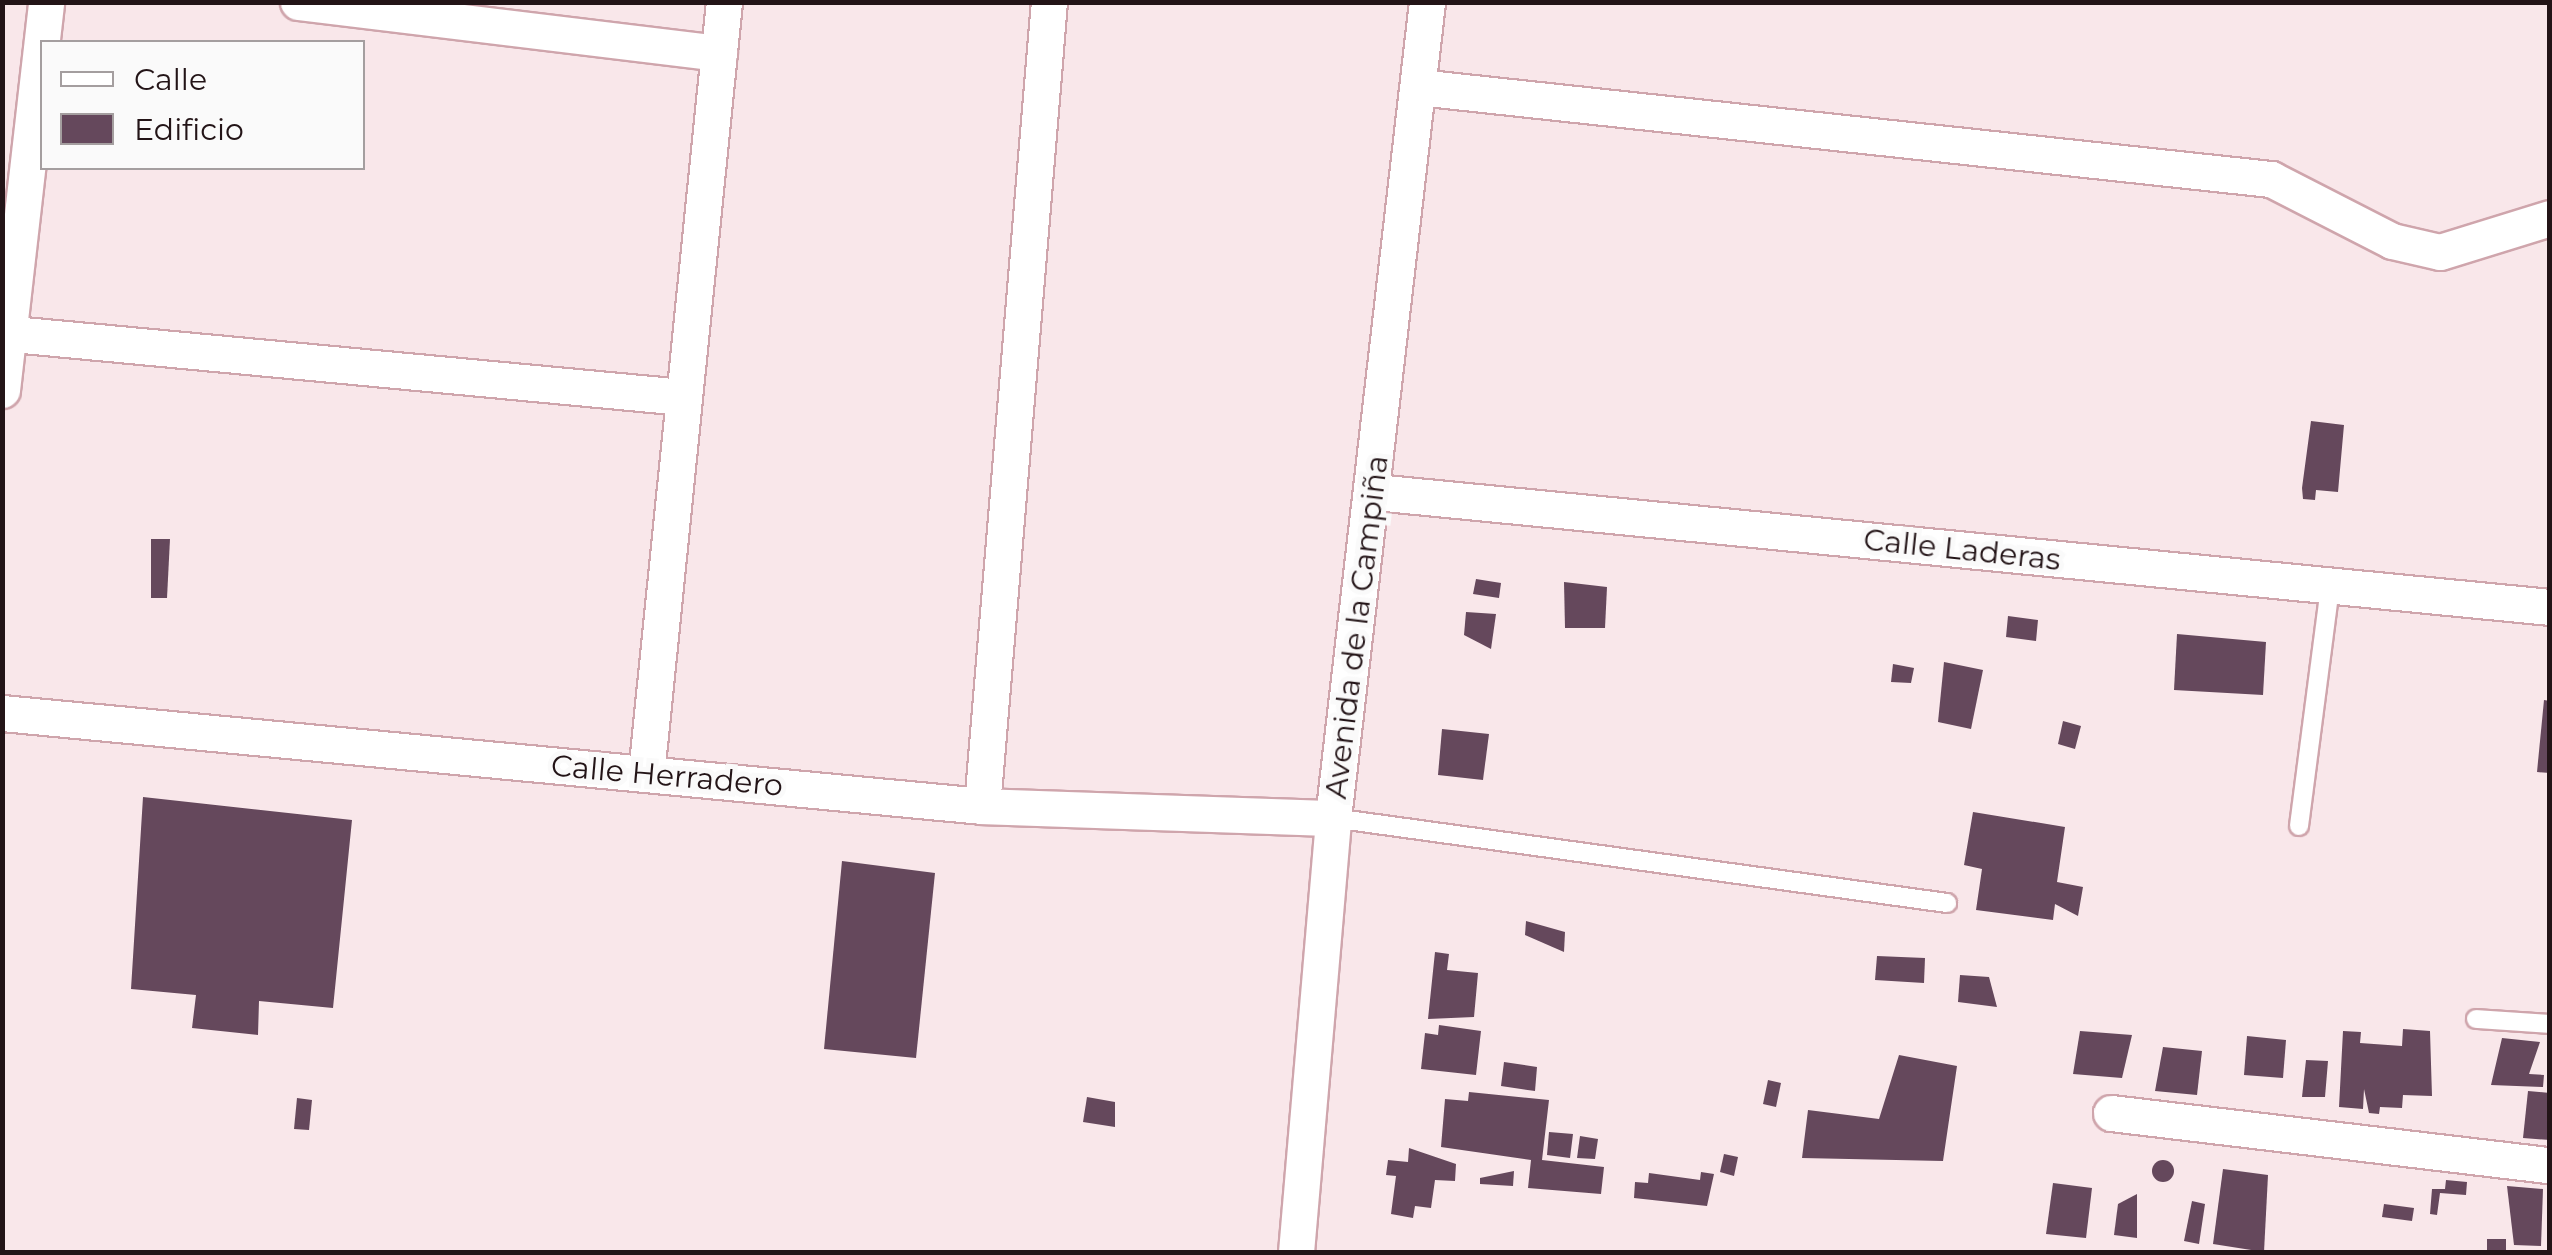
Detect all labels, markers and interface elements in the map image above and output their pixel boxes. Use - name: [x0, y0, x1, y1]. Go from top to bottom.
- legend: [40, 40, 365, 170]
- text: Calle: [134, 61, 207, 98]
- text: Edificio: [134, 111, 244, 148]
- street label: Avenida de la Campiña: [1318, 453, 1396, 801]
- street label: Calle Laderas: [1862, 522, 2062, 578]
- street label: Calle Herradero: [550, 748, 784, 804]

